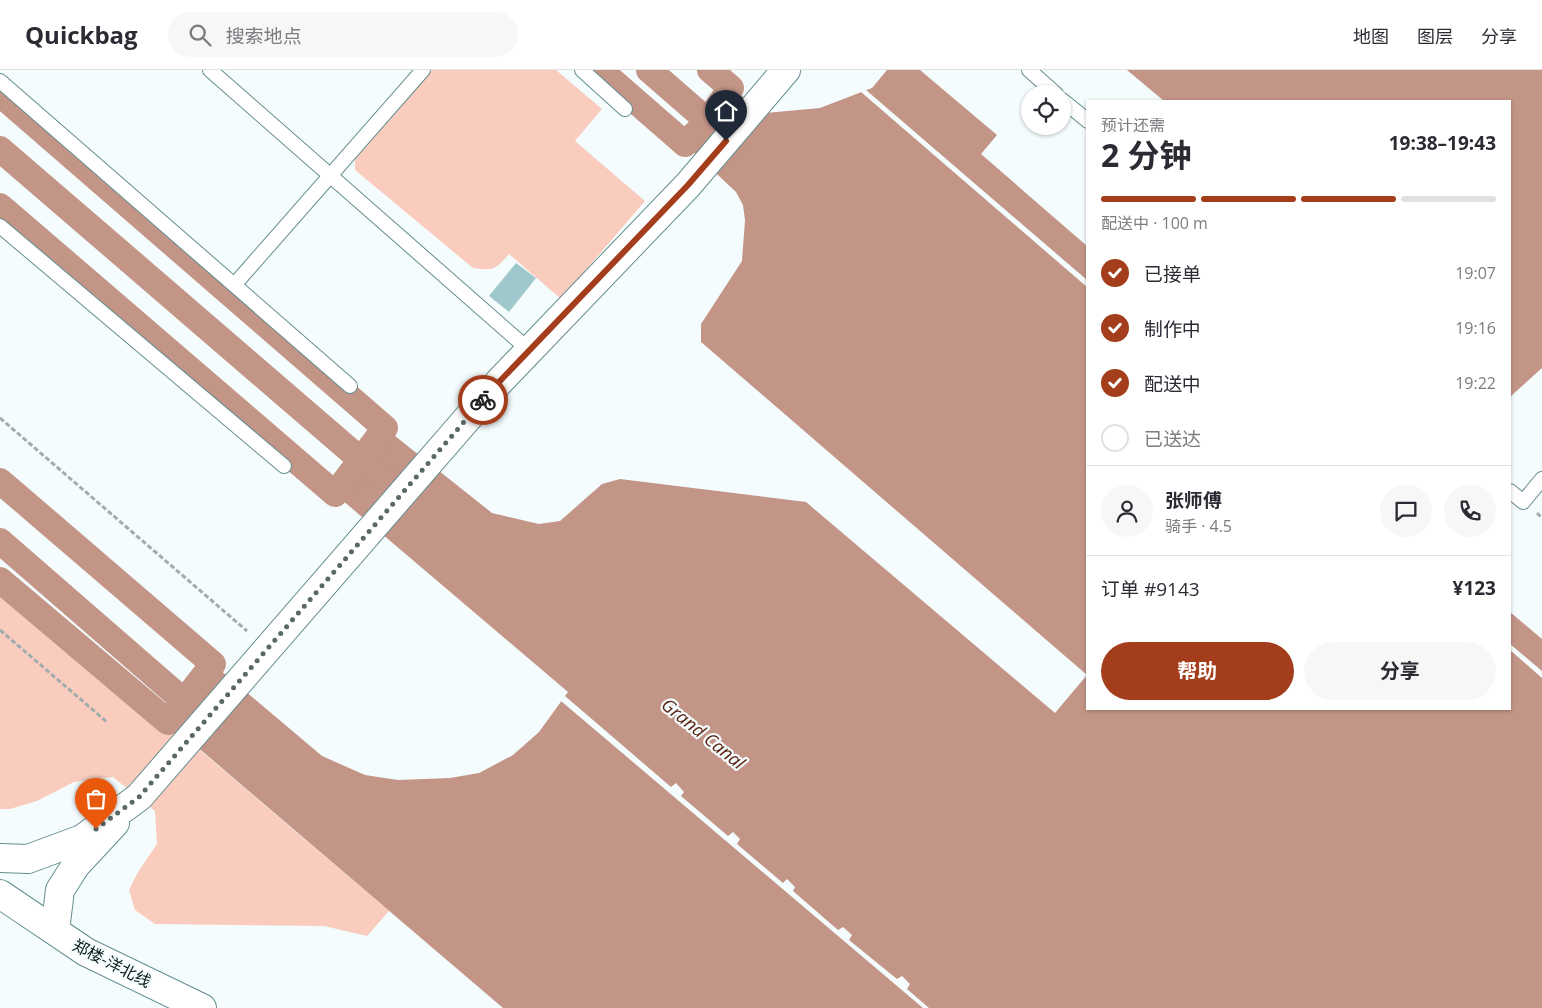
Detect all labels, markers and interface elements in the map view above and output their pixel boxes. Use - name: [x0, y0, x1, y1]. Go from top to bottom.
- search box: [168, 12, 518, 57]
- text: Quickbag: [25, 18, 138, 51]
- icon: search: [186, 21, 214, 49]
- text: 搜索地点: [226, 23, 302, 49]
- text: 地图: [1353, 24, 1389, 48]
- text: 图层: [1417, 24, 1453, 48]
- text: 分享: [1481, 24, 1517, 48]
- map controls: [1021, 85, 1071, 135]
- button: locate: [1021, 85, 1071, 135]
- pin: [705, 90, 747, 141]
- icon: home: [712, 97, 740, 125]
- text: 预计还需: [1101, 114, 1165, 136]
- text: 19:38–19:43: [1389, 130, 1496, 156]
- text: 2 分钟: [1101, 133, 1192, 176]
- text: 配送中 · 100 m: [1101, 212, 1208, 234]
- icon: check: [1101, 259, 1129, 287]
- text: 已接单: [1144, 261, 1201, 287]
- text: 19:07: [1455, 262, 1496, 284]
- icon: check: [1101, 314, 1129, 342]
- text: 制作中: [1144, 316, 1201, 342]
- text: 19:16: [1455, 317, 1496, 339]
- icon: check: [1101, 369, 1129, 397]
- text: 配送中: [1144, 371, 1201, 397]
- text: 19:22: [1455, 372, 1496, 394]
- courier: [458, 375, 508, 425]
- icon: bike: [469, 386, 497, 414]
- text: 已送达: [1144, 426, 1201, 452]
- button: person: [1101, 485, 1153, 537]
- button: chat: [1380, 485, 1432, 537]
- button: phone: [1444, 485, 1496, 537]
- text: 张师傅: [1165, 487, 1222, 513]
- text: 骑手 · 4.5: [1165, 515, 1232, 537]
- text: ¥123: [1453, 575, 1496, 601]
- text: 订单 #9143: [1101, 576, 1200, 602]
- button: 帮助: [1101, 642, 1294, 700]
- button: 分享: [1304, 642, 1496, 700]
- water label: Grand Canal: [657, 692, 751, 775]
- pin: [75, 778, 117, 829]
- icon: bag: [82, 785, 110, 813]
- street label: 郑楼-洋北线: [69, 934, 155, 992]

